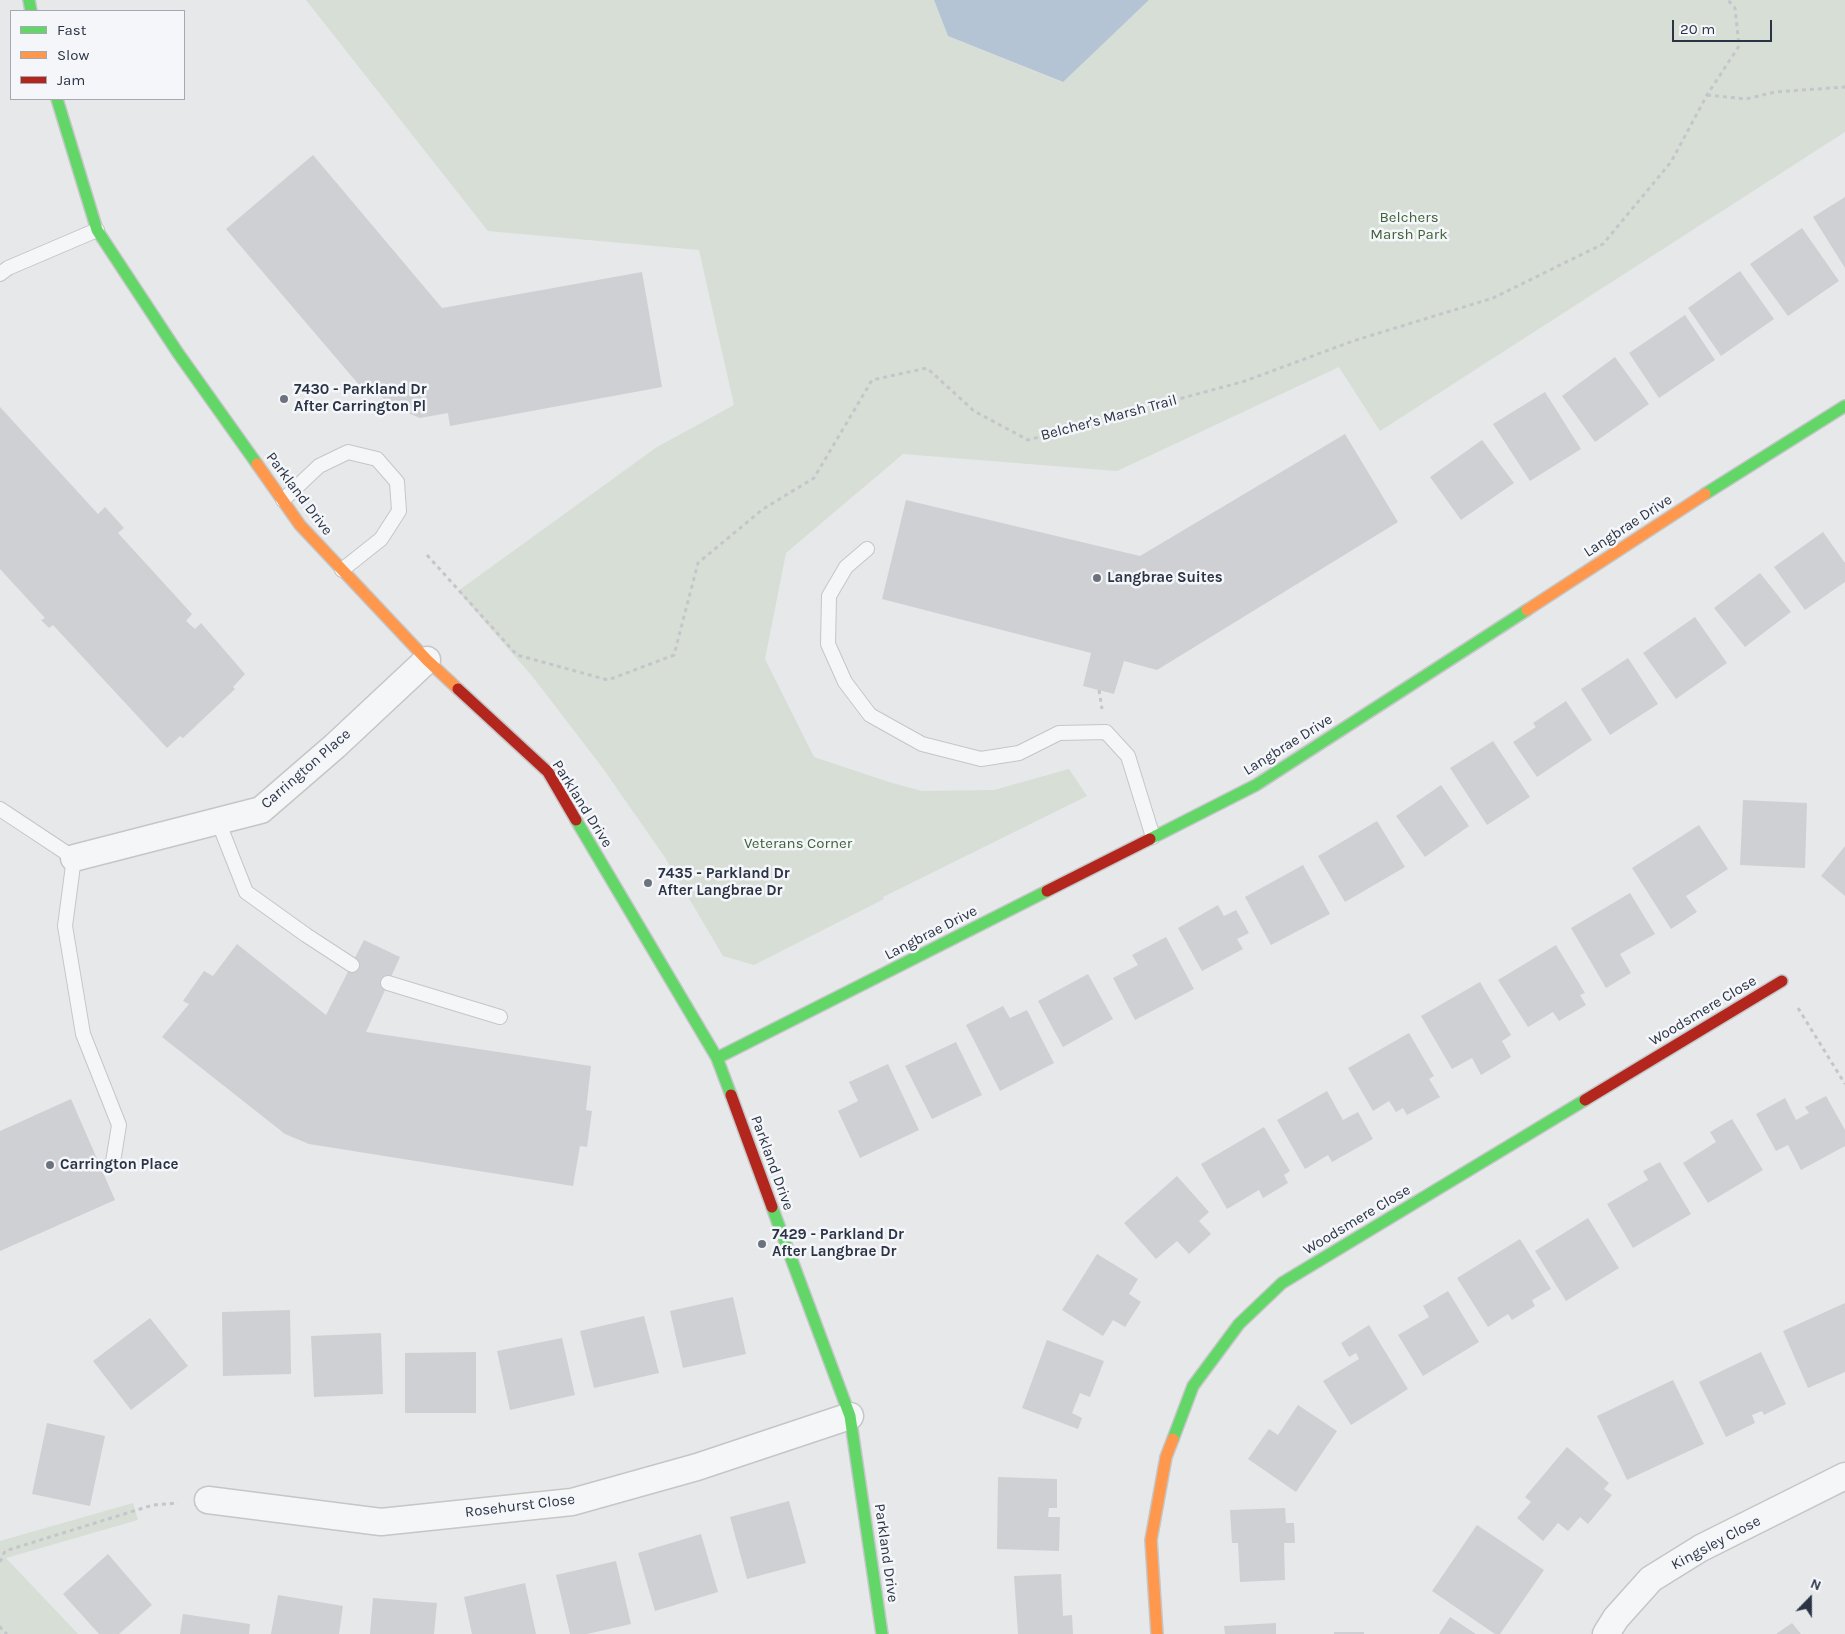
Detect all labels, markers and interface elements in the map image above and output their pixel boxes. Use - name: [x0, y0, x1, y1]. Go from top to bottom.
- legend: [10, 10, 185, 100]
- scale bar: [1675, 10, 1775, 42]
- text: 20 m: [1680, 20, 1715, 38]
- text: Fast: [57, 21, 86, 39]
- text: Slow: [57, 46, 89, 64]
- text: Jam: [57, 71, 85, 89]
- park label: Belchers Marsh Park: [1370, 209, 1448, 244]
- place label: 7430 - Parkland Dr After Carrington Pl: [294, 381, 427, 416]
- street label: Belcher's Marsh Trail: [1039, 391, 1179, 445]
- marker: 7430 - Parkland Dr After Carrington Pl: [278, 393, 290, 405]
- street label: Parkland Drive: [262, 449, 336, 539]
- street label: Langbrae Drive: [1580, 491, 1676, 561]
- place label: Langbrae Suites: [1107, 569, 1223, 587]
- marker: Langbrae Suites: [1091, 572, 1103, 584]
- street label: Langbrae Drive: [1240, 710, 1336, 780]
- street label: Carrington Place: [257, 725, 355, 813]
- street label: Parkland Drive: [548, 757, 616, 851]
- park label: Veterans Corner: [744, 835, 852, 853]
- place label: 7435 - Parkland Dr After Langbrae Dr: [658, 865, 790, 900]
- marker: 7435 - Parkland Dr After Langbrae Dr: [642, 877, 654, 889]
- street label: Langbrae Drive: [882, 902, 980, 964]
- street label: Woodsmere Close: [1646, 972, 1760, 1050]
- street label: Parkland Drive: [747, 1113, 797, 1213]
- place label: Carrington Place: [60, 1156, 179, 1174]
- marker: Carrington Place: [44, 1159, 56, 1171]
- street label: Woodsmere Close: [1300, 1181, 1414, 1259]
- place label: 7429 - Parkland Dr After Langbrae Dr: [772, 1226, 904, 1261]
- marker: 7429 - Parkland Dr After Langbrae Dr: [756, 1238, 768, 1250]
- street label: Rosehurst Close: [464, 1490, 576, 1522]
- street label: Parkland Drive: [870, 1503, 902, 1603]
- street label: Kingsley Close: [1668, 1512, 1764, 1574]
- north arrow: [1785, 1574, 1835, 1624]
- text: N: [1808, 1575, 1824, 1594]

